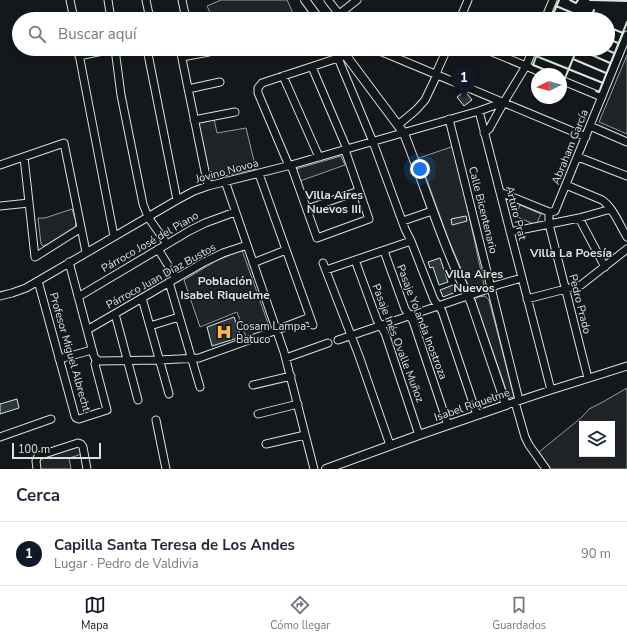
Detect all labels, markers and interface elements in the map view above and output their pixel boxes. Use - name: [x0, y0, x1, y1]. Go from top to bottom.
- search box: [12, 12, 615, 56]
- icon: search: [26, 23, 48, 45]
- text: Buscar aquí: [58, 24, 136, 44]
- pin: 1: [451, 65, 477, 98]
- north arrow: [531, 68, 567, 104]
- street label: Abraham García: [548, 107, 592, 187]
- street label: Jovino Novoa: [193, 155, 260, 187]
- your location: [410, 159, 430, 179]
- street label: Calle Bicentenario: [465, 165, 501, 255]
- street label: Arturo Prat: [502, 184, 530, 242]
- district label: Villa Aires Nuevos III: [304, 187, 363, 217]
- street label: Párroco José del Piano: [99, 208, 201, 276]
- street label: Párroco Juan Díaz Bustos: [103, 239, 219, 313]
- district label: Villa La Poesía: [529, 245, 612, 261]
- street label: Pasaje Yolanda Inostroza: [393, 262, 451, 382]
- district label: Villa Aires Nuevos: [444, 266, 503, 296]
- district label: Población Isabel Riquelme: [180, 273, 270, 303]
- street label: Pedro Prado: [565, 273, 595, 335]
- street label: Pasaje Inés Ovalle Muñoz: [368, 282, 428, 404]
- street label: Profesor Miguel Albrecht: [46, 291, 94, 414]
- place label: Cosam Lampa- Batuco: [236, 319, 311, 347]
- hospital icon: Cosam Lampa- Batuco: [215, 323, 233, 341]
- street label: Isabel Riquelme: [432, 385, 512, 425]
- map controls: [579, 421, 615, 457]
- button: layers: [579, 421, 615, 457]
- scale bar: [12, 441, 101, 460]
- text: 100 m: [18, 442, 50, 457]
- text: Cerca: [16, 484, 60, 507]
- text: Capilla Santa Teresa de Los Andes: [54, 535, 295, 555]
- text: 1: [25, 545, 33, 563]
- text: 90 m: [581, 545, 611, 563]
- text: Lugar · Pedro de Valdivia: [54, 555, 199, 573]
- tab: Mapa: [81, 594, 108, 633]
- tab: Cómo llegar: [270, 594, 330, 633]
- tab: Guardados: [492, 594, 546, 633]

